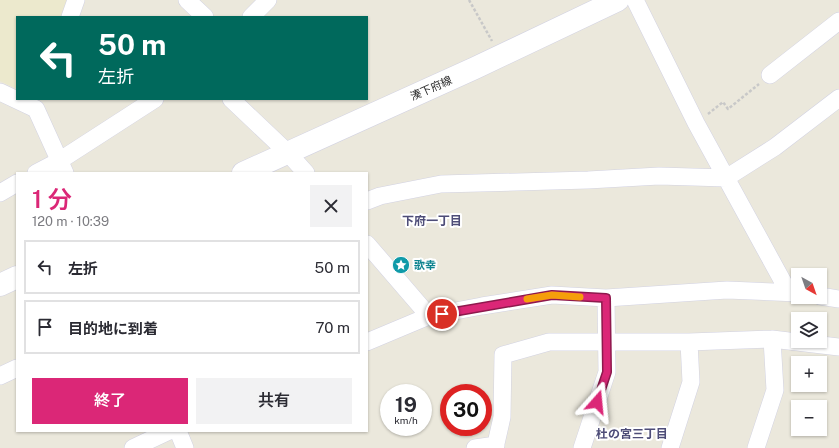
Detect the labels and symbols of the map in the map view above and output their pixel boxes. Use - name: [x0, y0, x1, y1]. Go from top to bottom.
- street label: 湊下府線: [408, 74, 454, 102]
- district label: 下府一丁目: [402, 214, 462, 228]
- place icon: 歌幸: [391, 255, 411, 275]
- place label: 歌幸: [414, 259, 436, 271]
- north arrow: [791, 268, 827, 304]
- pin: [425, 297, 459, 331]
- position arrow: [576, 381, 618, 423]
- speed limit sign: 30: [440, 384, 492, 436]
- district label: 杜の宮三丁目: [596, 427, 668, 441]

